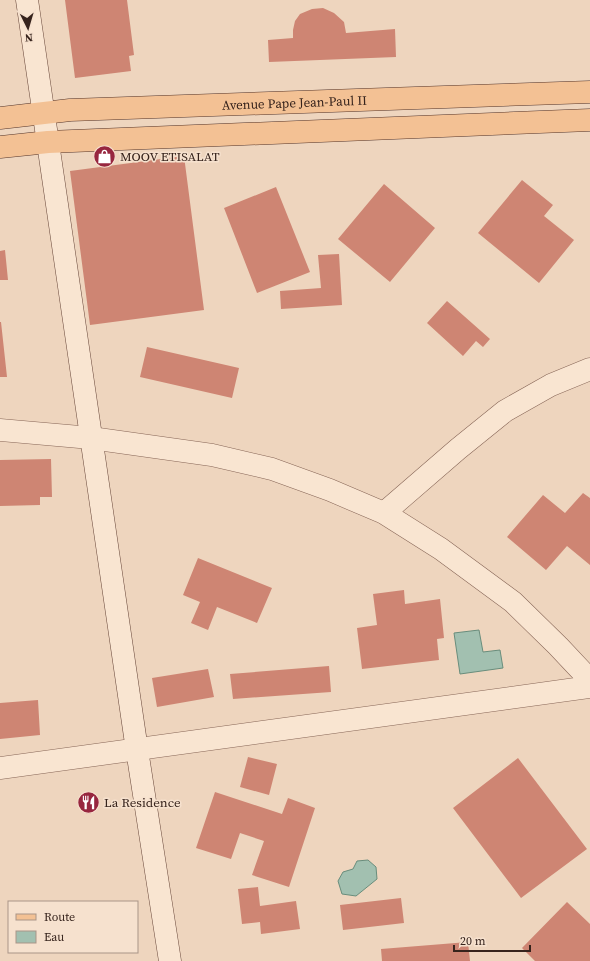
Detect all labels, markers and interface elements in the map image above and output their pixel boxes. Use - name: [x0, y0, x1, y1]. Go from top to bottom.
- north arrow: [8, 8, 48, 48]
- text: N: [24, 30, 33, 45]
- street label: Avenue Pape Jean-Paul II: [222, 91, 367, 113]
- shop icon: MOOV ETISALAT: [91, 143, 117, 169]
- place label: MOOV ETISALAT: [120, 148, 220, 165]
- restaurant icon: La Residence: [75, 789, 101, 815]
- place label: La Residence: [104, 794, 181, 811]
- legend: [8, 901, 138, 953]
- text: Route: [44, 909, 75, 925]
- scale bar: [454, 927, 530, 953]
- text: Eau: [44, 929, 64, 945]
- text: 20 m: [460, 933, 486, 949]

